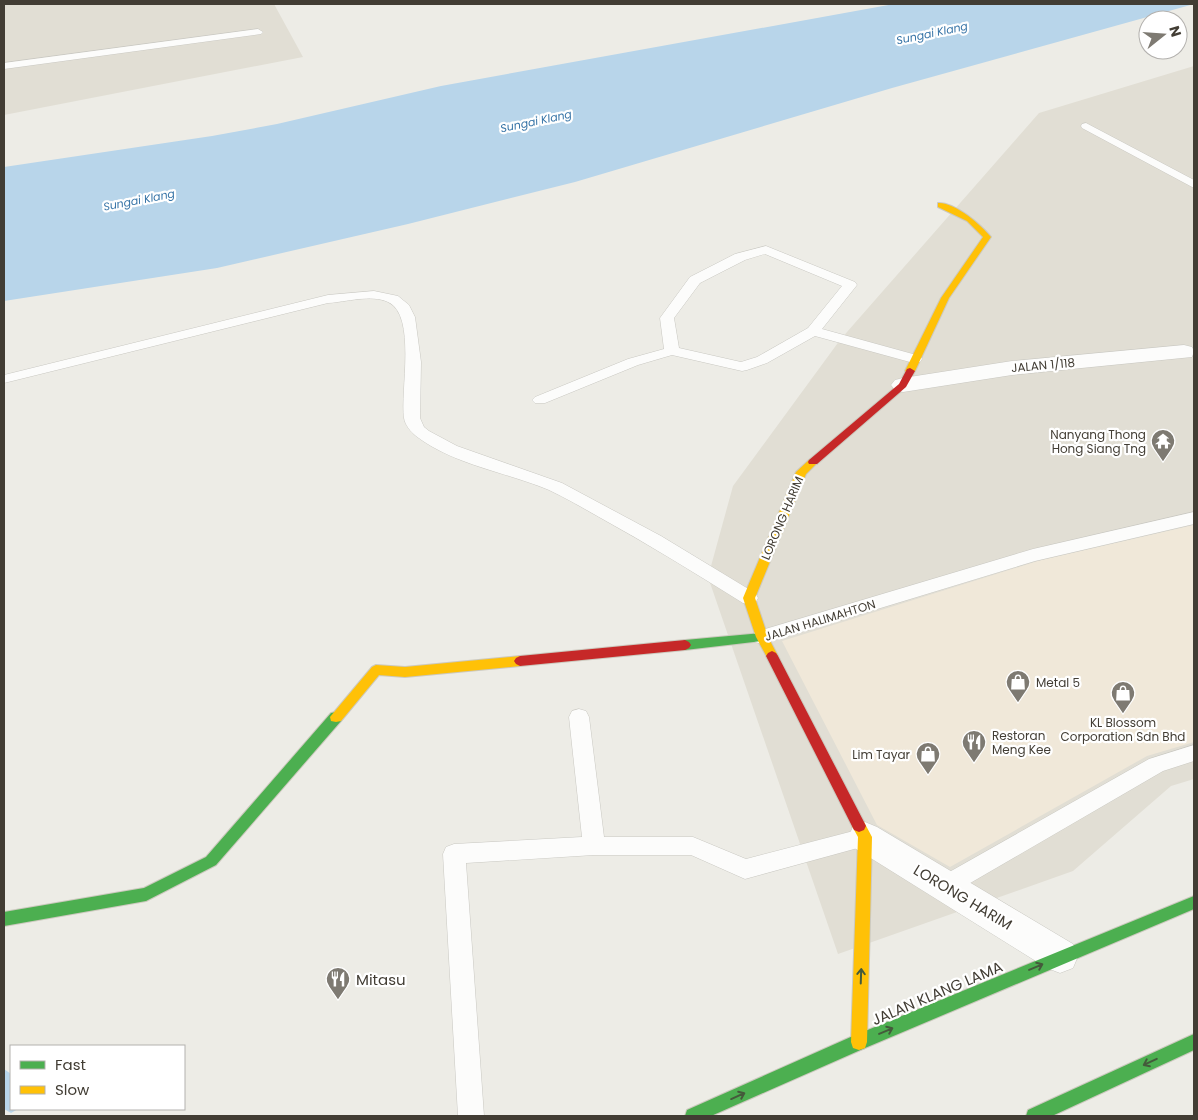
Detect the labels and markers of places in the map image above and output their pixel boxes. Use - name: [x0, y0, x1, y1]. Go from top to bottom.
- place label: Nanyang Thong Hong Siang Tng: [1050, 426, 1146, 457]
- temple icon: Nanyang Thong Hong Siang Tng: [1150, 428, 1176, 462]
- shop icon: Metal 5: [1005, 669, 1031, 703]
- place label: Metal 5: [1036, 674, 1080, 691]
- shop icon: KL Blossom Corporation Sdn Bhd: [1110, 680, 1136, 714]
- place label: KL Blossom Corporation Sdn Bhd: [1061, 714, 1185, 745]
- place label: Restoran Meng Kee: [992, 727, 1051, 758]
- restaurant icon: Restoran Meng Kee: [961, 729, 987, 763]
- shop icon: Lim Tayar: [915, 741, 941, 775]
- place label: Lim Tayar: [852, 746, 911, 763]
- restaurant icon: Mitasu: [325, 966, 351, 1000]
- place label: Mitasu: [356, 969, 406, 990]

